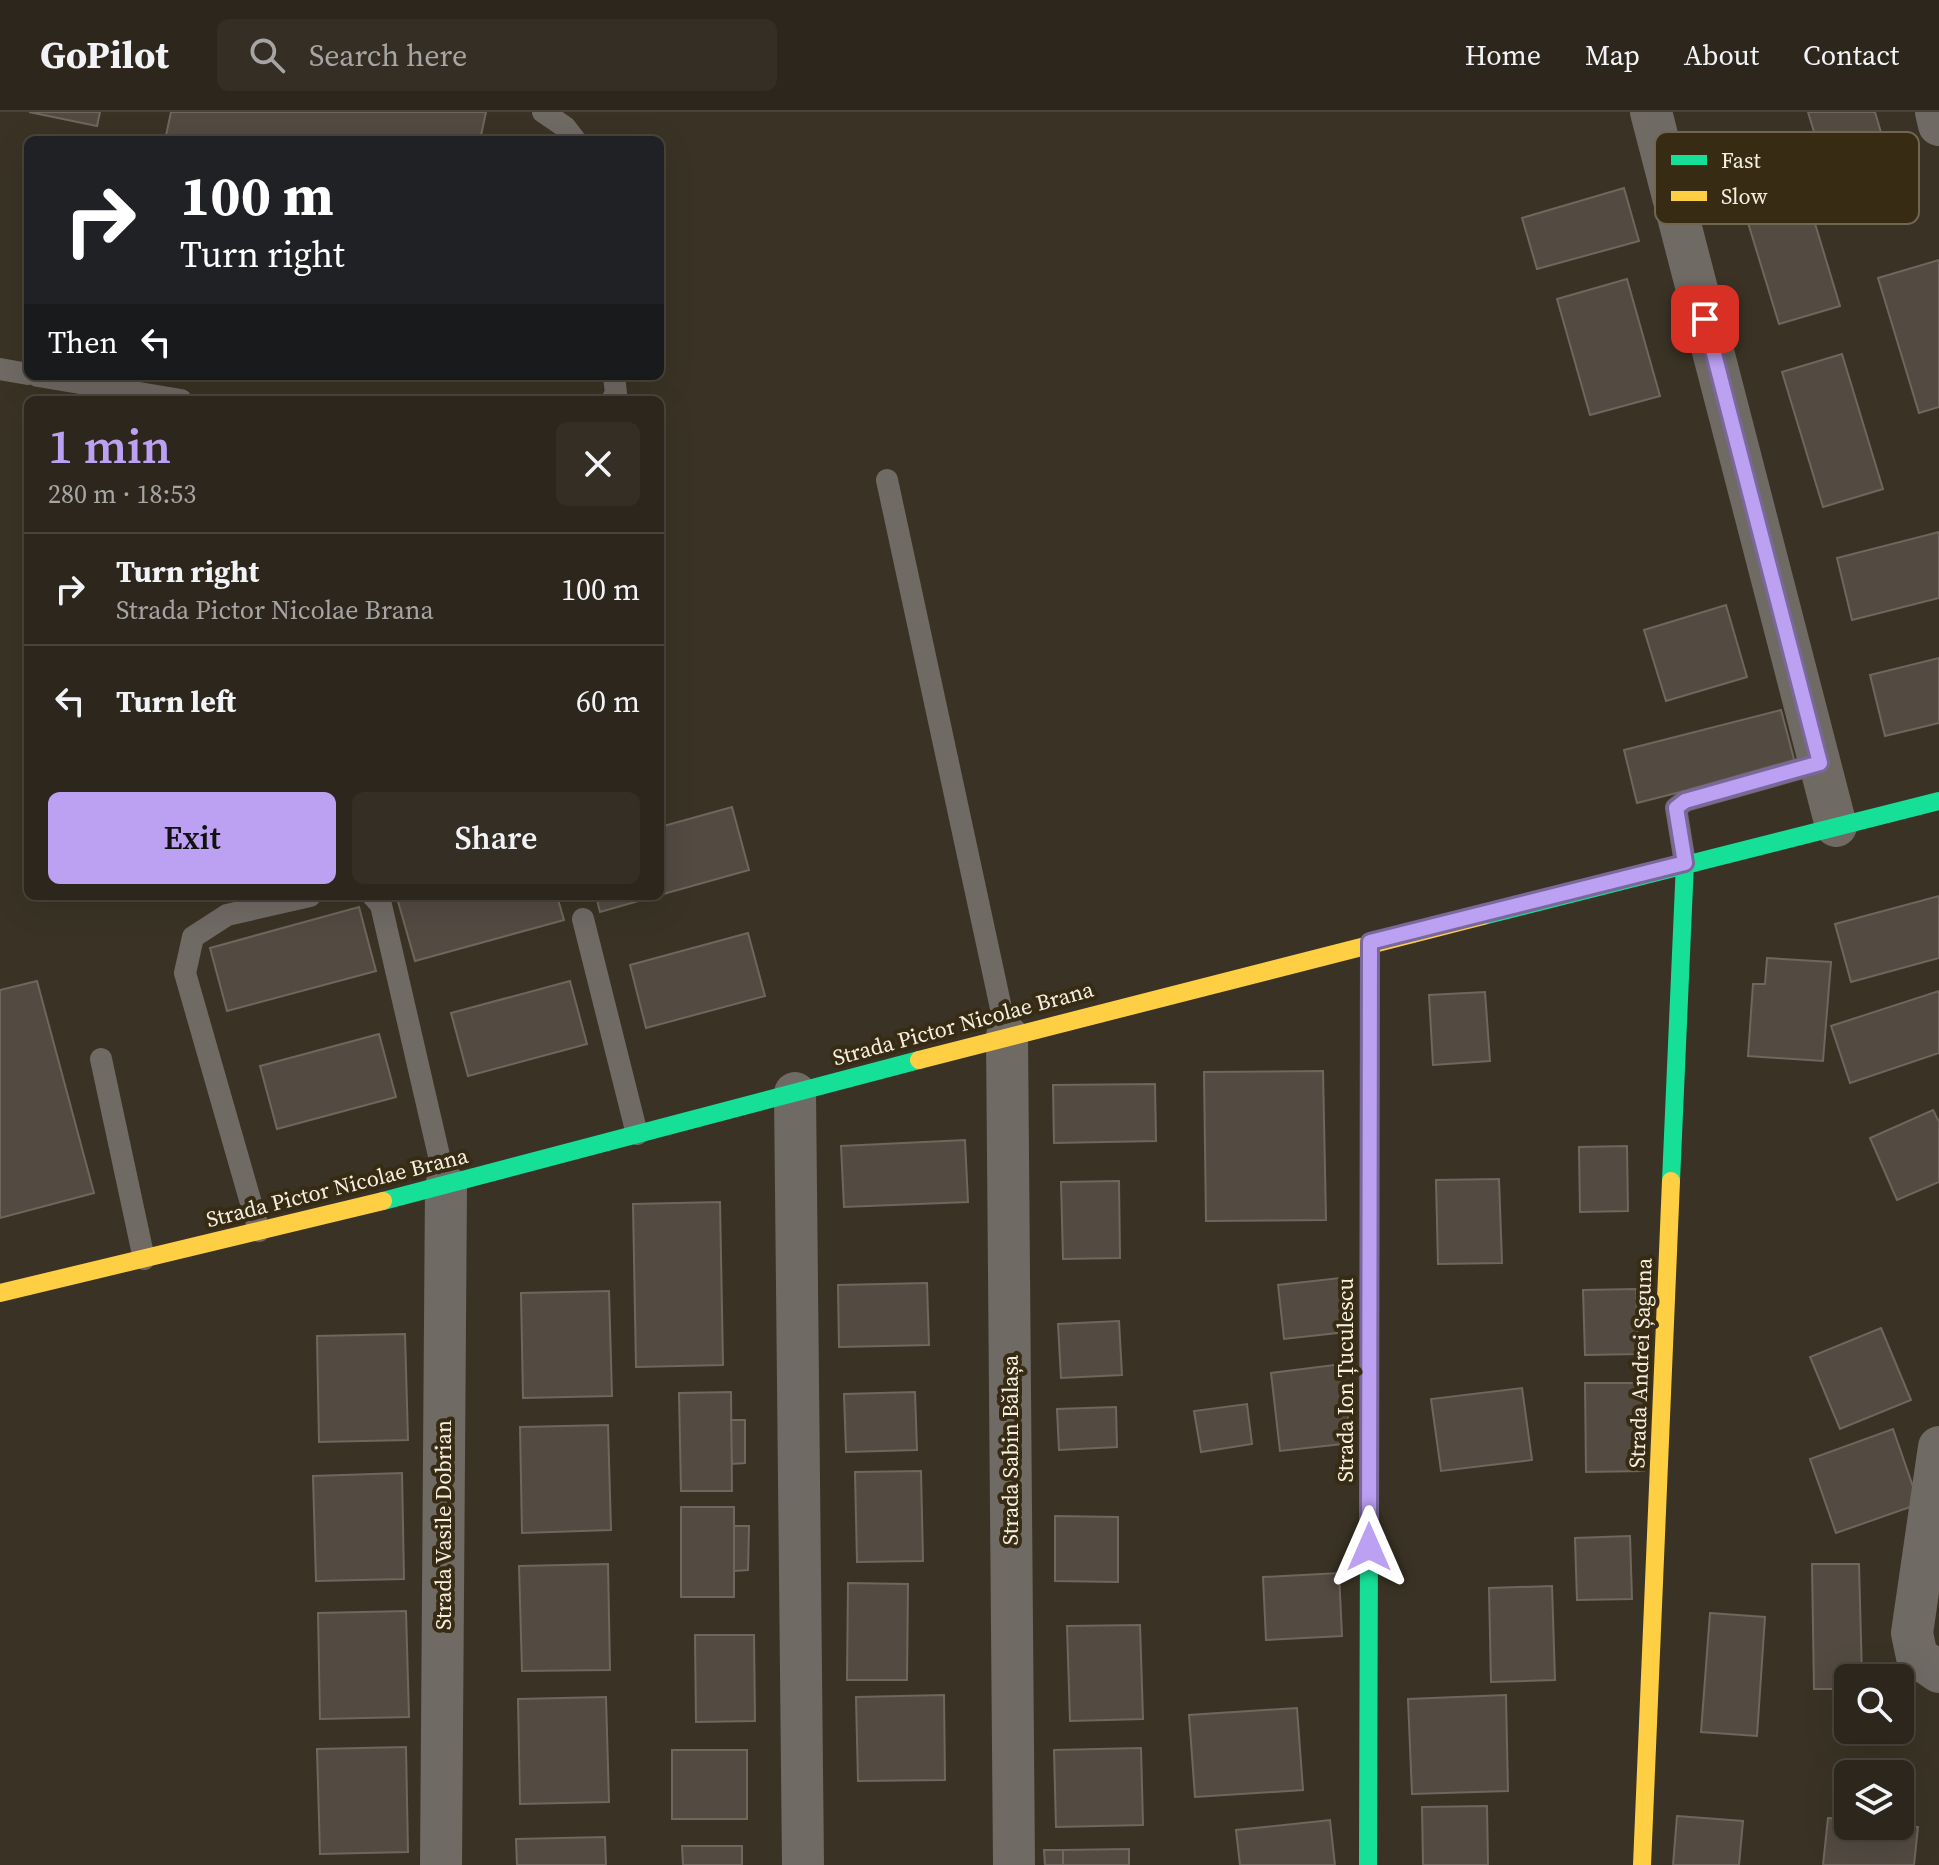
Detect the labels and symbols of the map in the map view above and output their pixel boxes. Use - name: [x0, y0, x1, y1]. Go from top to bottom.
- legend: [1655, 132, 1919, 224]
- text: Fast: [1721, 145, 1762, 175]
- text: Slow: [1721, 181, 1768, 211]
- pin: [1671, 285, 1739, 353]
- street label: Strada Pictor Nicolae Brana: [829, 974, 1098, 1072]
- street label: Strada Pictor Nicolae Brana: [203, 1140, 472, 1234]
- street label: Strada Andrei Șaguna: [1621, 1257, 1659, 1469]
- street label: Strada Ion Țuculescu: [1330, 1277, 1360, 1482]
- street label: Strada Sabin Bălașa: [995, 1354, 1025, 1545]
- street label: Strada Vasile Dobrian: [428, 1420, 458, 1630]
- position arrow: [1327, 1505, 1411, 1589]

